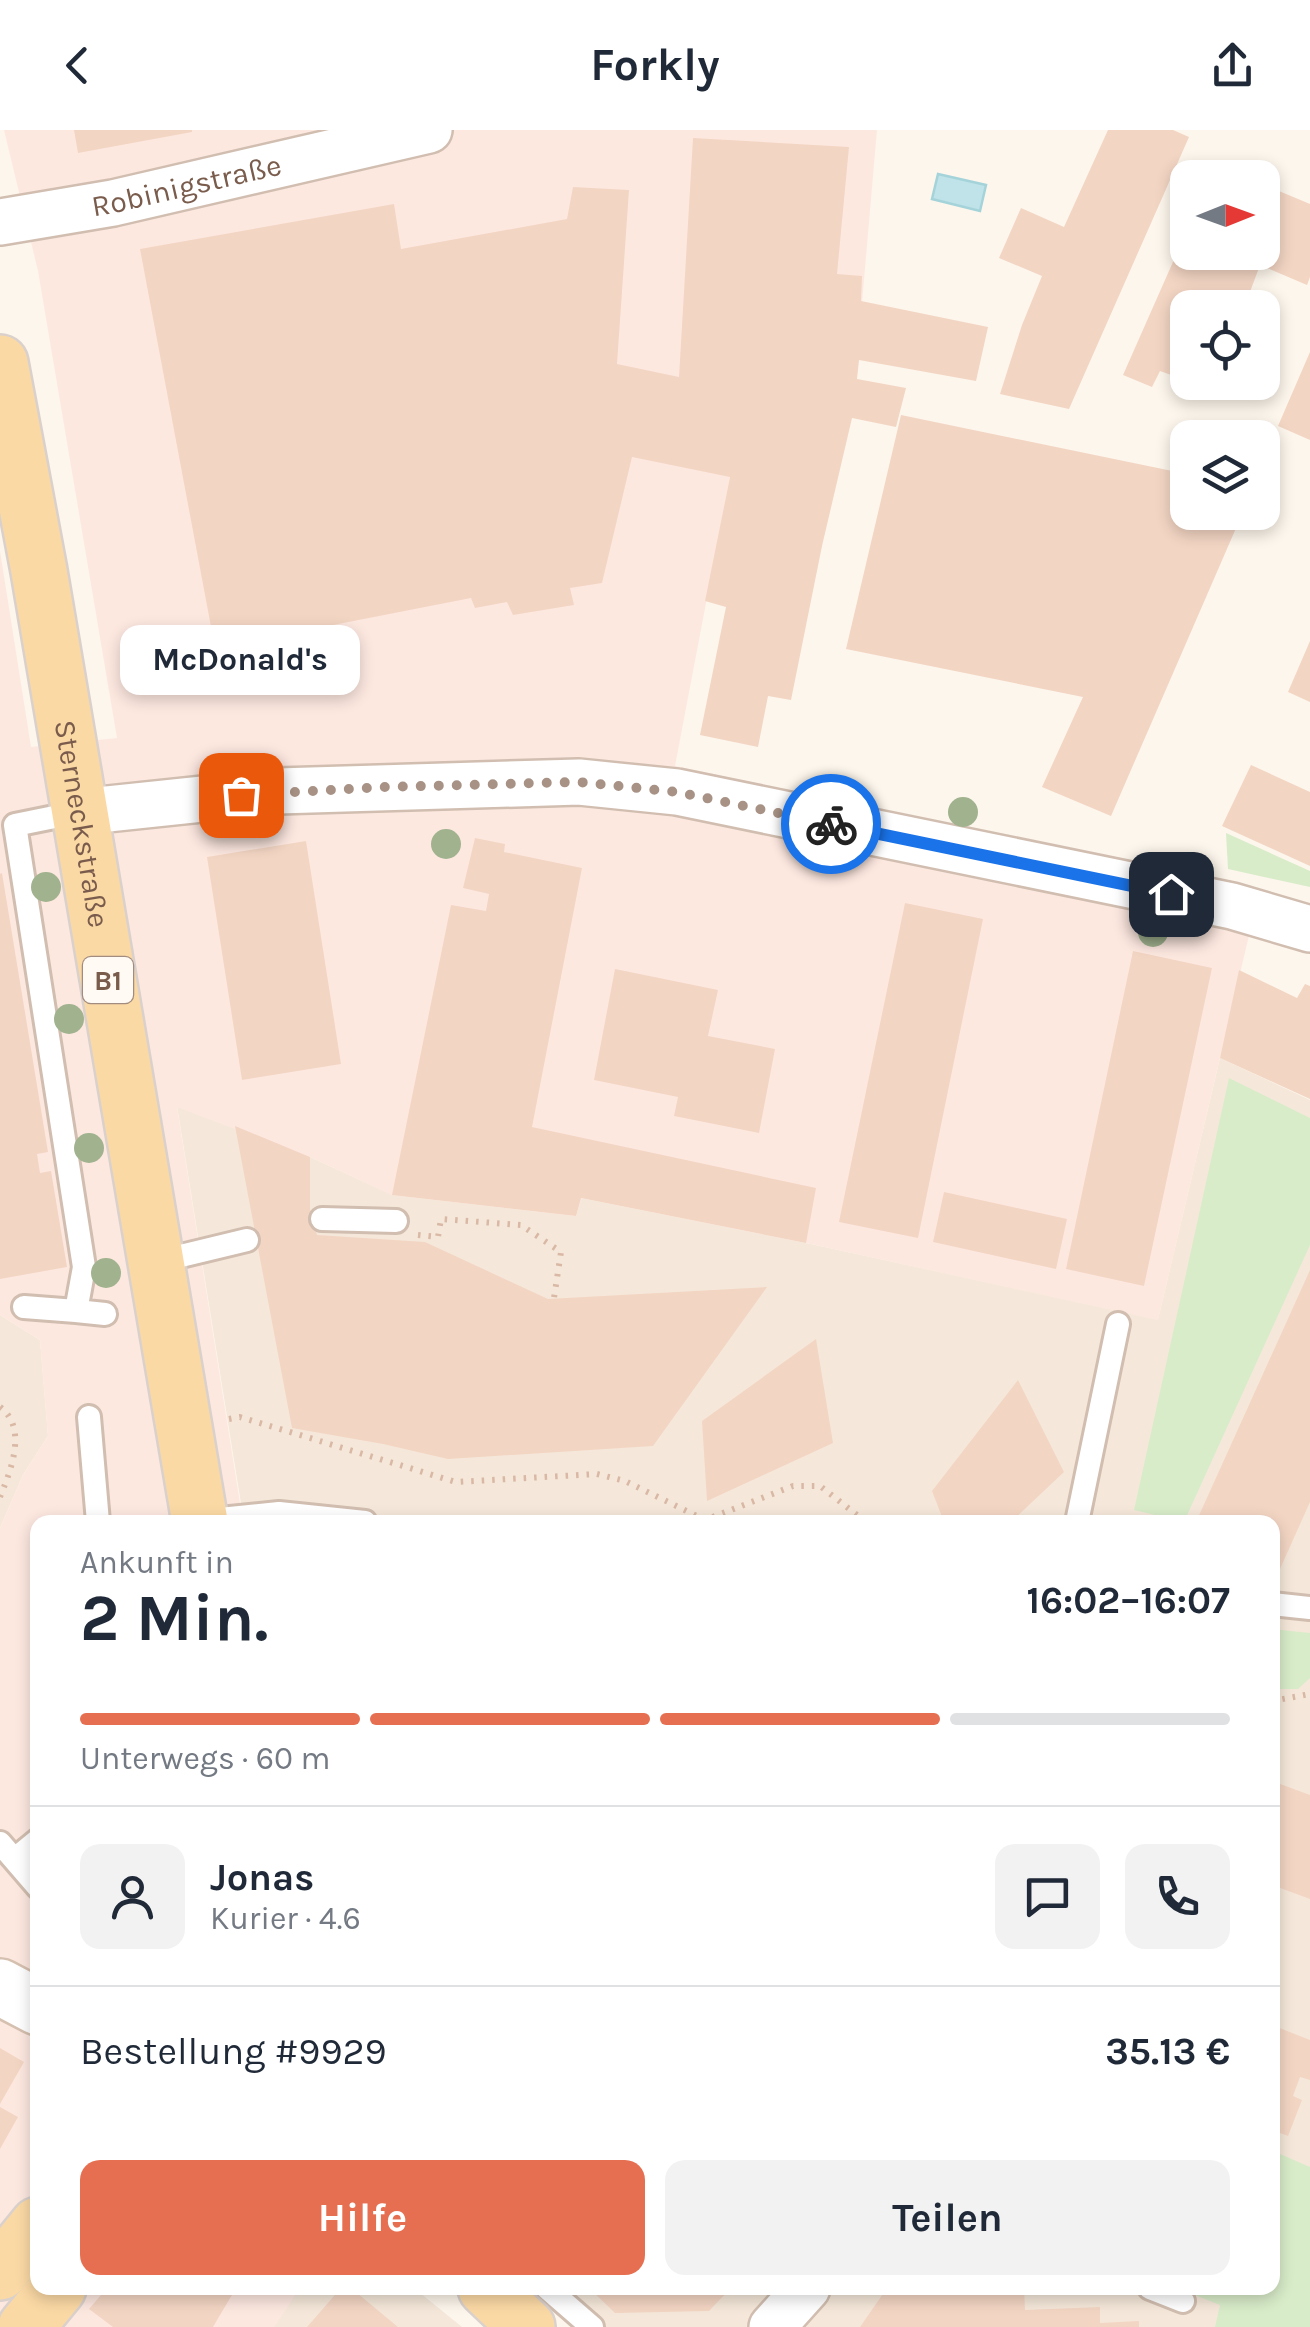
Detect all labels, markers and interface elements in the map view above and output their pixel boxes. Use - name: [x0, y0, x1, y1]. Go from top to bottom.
- icon: back: [50, 38, 105, 93]
- icon: share: [1205, 38, 1260, 93]
- text: Forkly: [590, 39, 720, 91]
- street label: Robinigstraße: [89, 147, 285, 224]
- north arrow: [1170, 160, 1280, 270]
- map controls: [1170, 160, 1280, 530]
- button: locate: [1170, 290, 1280, 400]
- button: layers: [1170, 420, 1280, 530]
- callout: McDonald's: [121, 625, 361, 695]
- text: McDonald's: [152, 641, 328, 678]
- street label: Sterneckstraße: [47, 717, 117, 930]
- pin: [199, 753, 284, 838]
- icon: bag: [214, 768, 269, 823]
- courier: [781, 774, 881, 874]
- icon: bike: [804, 797, 859, 852]
- pin: [1129, 852, 1214, 937]
- icon: home: [1144, 867, 1199, 922]
- road number: B1: [83, 957, 133, 1003]
- text: Ankunft in: [80, 1544, 234, 1581]
- text: 16:02–16:07: [1026, 1578, 1230, 1623]
- text: 2 Min.: [80, 1580, 268, 1656]
- text: Unterwegs · 60 m: [80, 1740, 331, 1777]
- button: person: [80, 1844, 185, 1949]
- button: chat: [995, 1844, 1100, 1949]
- button: phone: [1125, 1844, 1230, 1949]
- text: Jonas: [210, 1855, 314, 1900]
- text: Kurier · 4.6: [210, 1900, 361, 1937]
- text: Bestellung #9929: [80, 2029, 387, 2074]
- text: 35.13 €: [1105, 2029, 1230, 2074]
- button: Hilfe: [80, 2160, 645, 2275]
- button: Teilen: [665, 2160, 1230, 2275]

